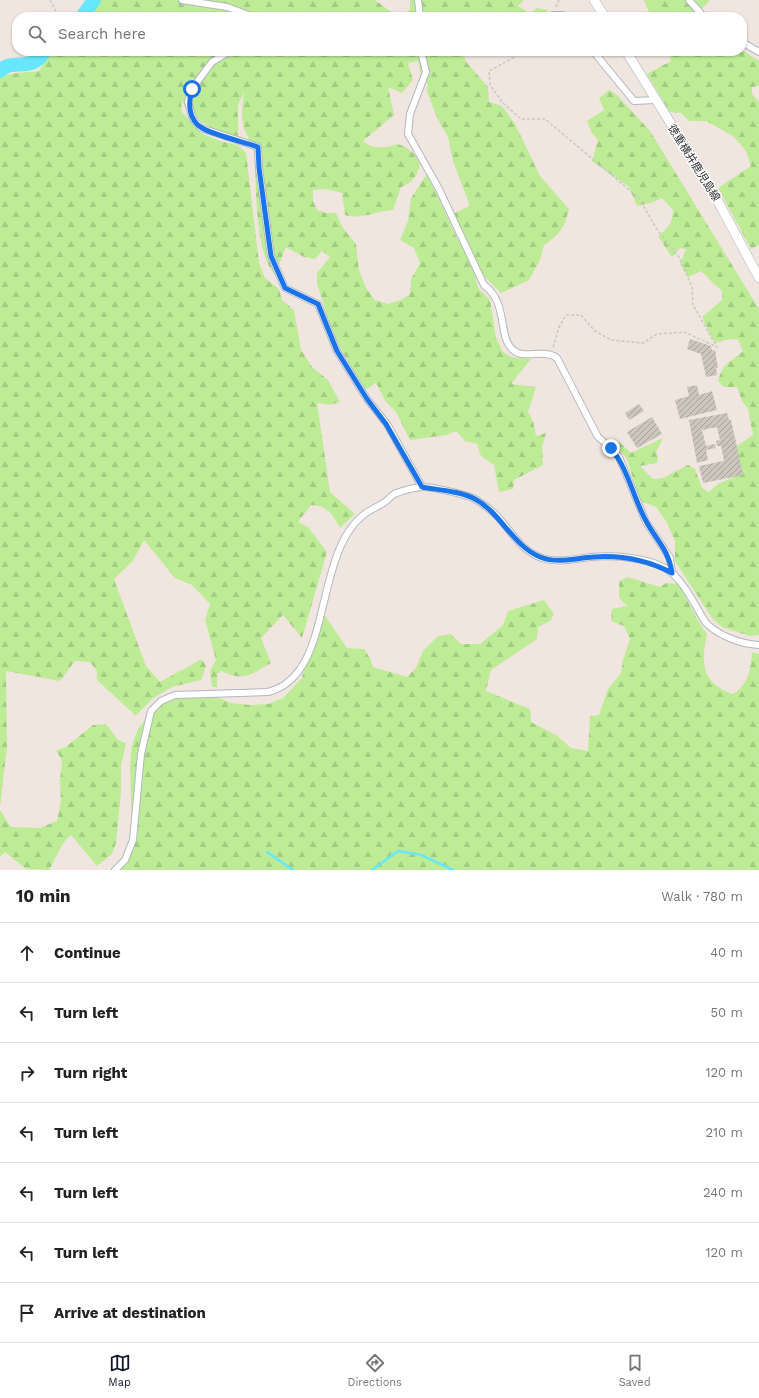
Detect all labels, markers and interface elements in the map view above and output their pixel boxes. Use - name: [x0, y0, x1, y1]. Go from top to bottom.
- search box: [12, 12, 747, 56]
- icon: search: [26, 23, 48, 45]
- text: Search here: [58, 25, 146, 43]
- route start: [183, 80, 201, 98]
- street label: 徳重横井鹿児島線: [665, 122, 723, 204]
- route end: [602, 439, 620, 457]
- text: 10 min: [16, 886, 71, 906]
- text: Walk · 780 m: [661, 889, 743, 904]
- icon: ahead: [16, 942, 38, 964]
- text: Continue: [54, 944, 121, 962]
- text: 40 m: [710, 945, 743, 960]
- icon: left: [16, 1002, 38, 1024]
- text: Turn left: [54, 1004, 118, 1022]
- text: 50 m: [711, 1005, 743, 1020]
- icon: right: [16, 1062, 38, 1084]
- text: Turn right: [54, 1064, 127, 1082]
- text: 120 m: [705, 1065, 743, 1080]
- icon: left: [16, 1122, 38, 1144]
- text: Turn left: [54, 1124, 118, 1142]
- text: 210 m: [705, 1125, 743, 1140]
- icon: left: [16, 1182, 38, 1204]
- text: Turn left: [54, 1184, 118, 1202]
- text: 240 m: [703, 1185, 743, 1200]
- icon: left: [16, 1242, 38, 1264]
- text: Turn left: [54, 1244, 118, 1262]
- text: 120 m: [705, 1245, 743, 1260]
- icon: arrive: [16, 1302, 38, 1324]
- text: Arrive at destination: [54, 1304, 206, 1322]
- tab: Map: [108, 1352, 131, 1389]
- tab: Directions: [348, 1352, 402, 1389]
- tab: Saved: [619, 1352, 651, 1389]

